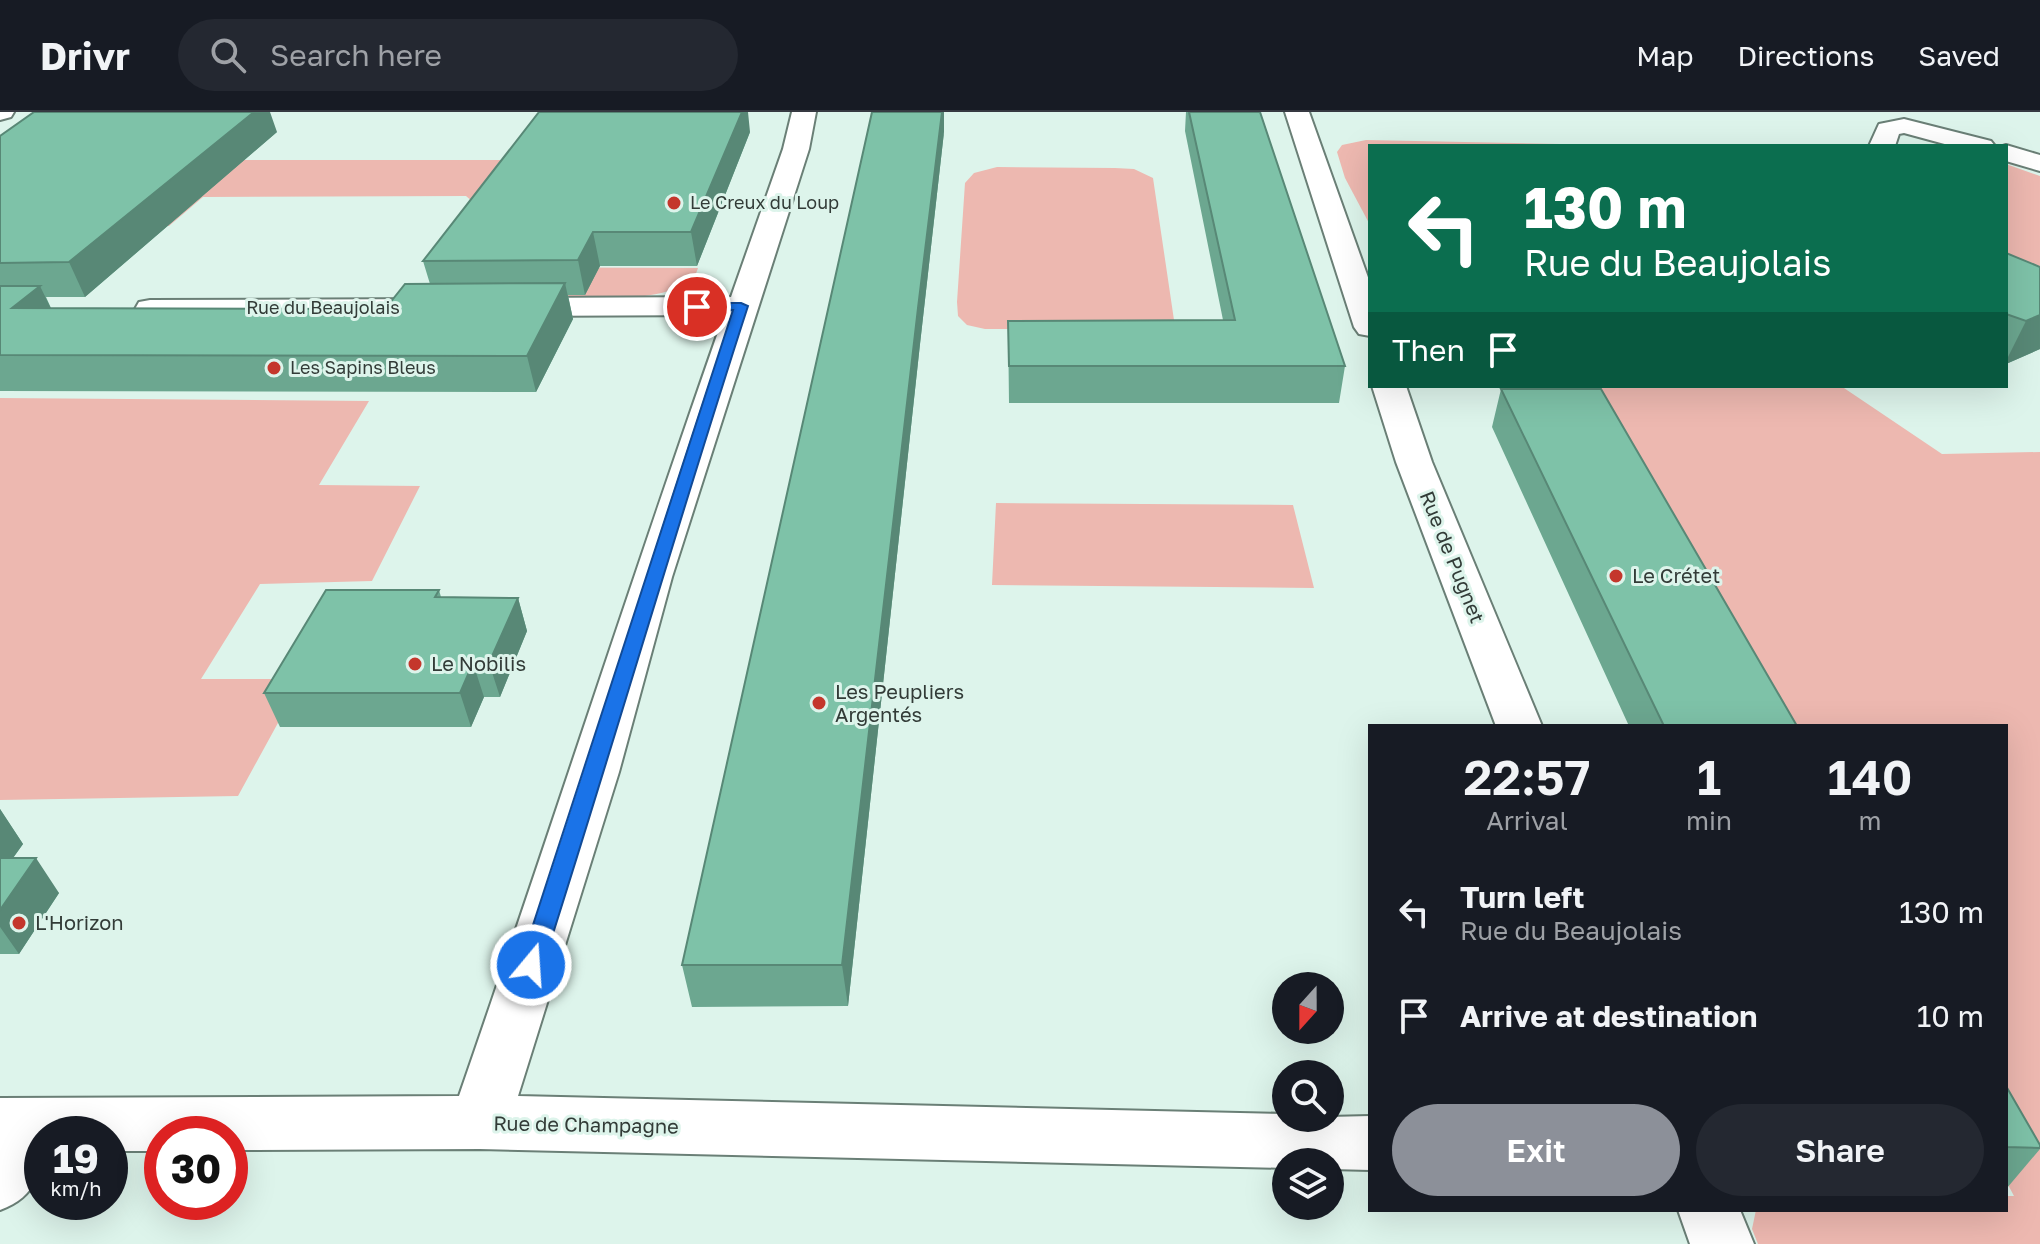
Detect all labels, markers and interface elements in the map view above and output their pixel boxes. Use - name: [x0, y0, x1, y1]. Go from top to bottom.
- search box: [178, 19, 738, 91]
- text: Drivr: [40, 33, 130, 78]
- icon: search: [206, 33, 250, 77]
- text: Search here: [270, 37, 442, 73]
- text: Map: [1636, 39, 1693, 72]
- text: Directions: [1737, 39, 1874, 72]
- text: Saved: [1918, 39, 2000, 72]
- text: 130 m: [1524, 173, 1686, 240]
- icon: left: [1392, 176, 1496, 280]
- place label: Le Creux du Loup: [690, 191, 839, 213]
- marker: Le Creux du Loup: [665, 194, 683, 212]
- text: Rue du Beaujolais: [1524, 241, 1831, 284]
- pin: [663, 273, 731, 341]
- icon: arrive: [675, 285, 719, 329]
- street label: Rue du Beaujolais: [246, 296, 400, 318]
- icon: arrive: [1481, 328, 1525, 372]
- text: Then: [1392, 332, 1465, 368]
- place label: Les Sapins Bleus: [290, 356, 436, 378]
- marker: Les Sapins Bleus: [265, 359, 283, 377]
- street label: Rue de Pugnet: [1416, 487, 1490, 626]
- place label: Le Crétet: [1632, 563, 1720, 587]
- marker: Le Crétet: [1607, 567, 1625, 585]
- place label: Le Nobilis: [431, 651, 526, 675]
- marker: Le Nobilis: [406, 655, 424, 673]
- place label: Les Peupliers Argentés: [835, 679, 964, 726]
- marker: Les Peupliers Argentés: [810, 694, 828, 712]
- text: 22:57: [1463, 748, 1591, 806]
- text: 1: [1697, 748, 1721, 806]
- text: 140: [1827, 748, 1913, 806]
- text: Arrival: [1486, 805, 1568, 836]
- text: min: [1686, 805, 1732, 836]
- text: m: [1858, 805, 1882, 836]
- text: Turn left: [1460, 879, 1585, 915]
- icon: left: [1392, 890, 1436, 934]
- text: 130 m: [1899, 894, 1984, 930]
- place label: L'Horizon: [35, 910, 124, 934]
- marker: L'Horizon: [10, 914, 28, 932]
- text: Rue du Beaujolais: [1460, 915, 1682, 946]
- position arrow: [489, 923, 573, 1007]
- north arrow: [1272, 972, 1344, 1044]
- map controls: [1272, 972, 1344, 1220]
- icon: arrive: [1392, 994, 1436, 1038]
- text: Arrive at destination: [1460, 998, 1757, 1034]
- text: 10 m: [1917, 998, 1984, 1034]
- button: search: [1272, 1060, 1344, 1132]
- button: Exit: [1392, 1104, 1680, 1196]
- button: Share: [1696, 1104, 1984, 1196]
- street label: Rue de Champagne: [493, 1110, 679, 1138]
- speed limit sign: 30: [144, 1116, 248, 1220]
- text: 19: [53, 1134, 99, 1182]
- button: layers: [1272, 1148, 1344, 1220]
- text: km/h: [51, 1176, 101, 1200]

